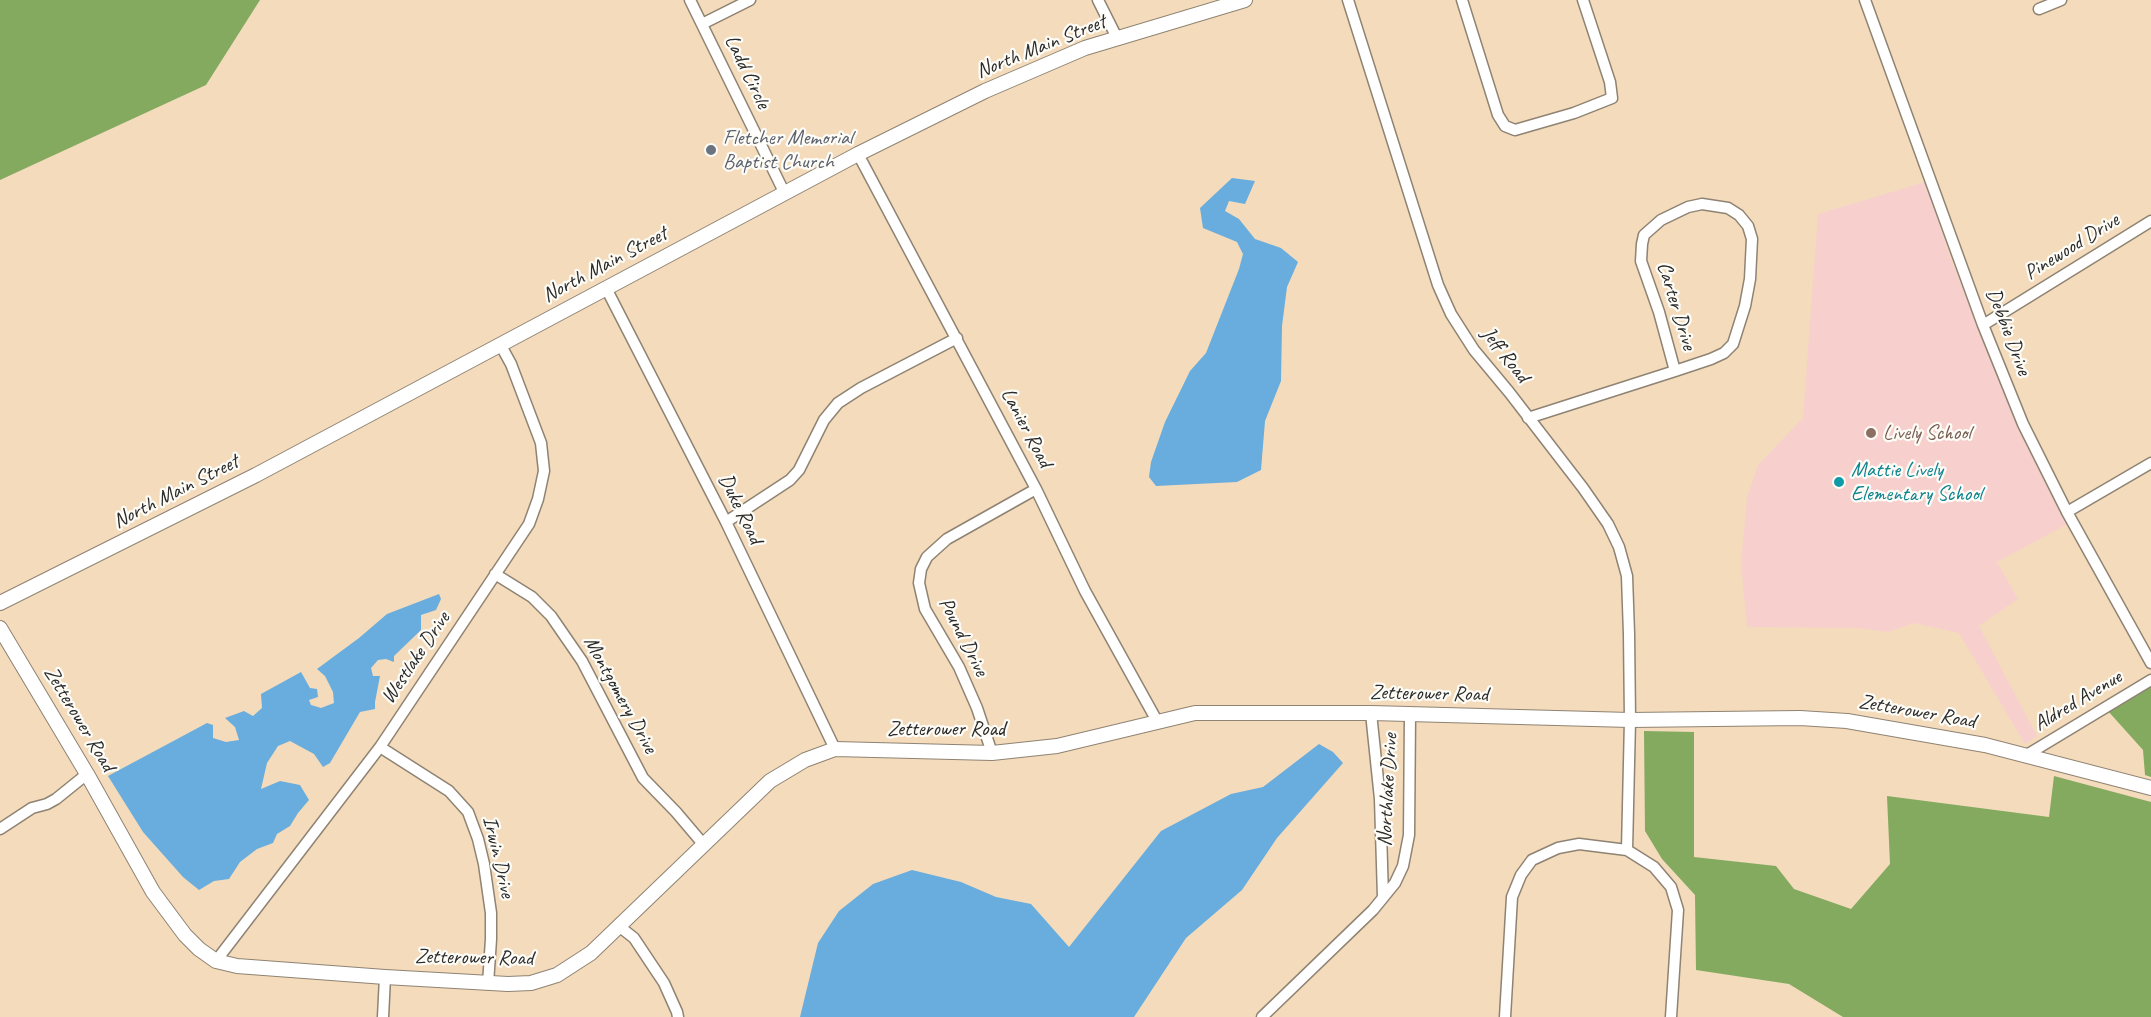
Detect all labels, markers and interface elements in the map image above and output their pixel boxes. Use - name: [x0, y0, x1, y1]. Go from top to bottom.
- street label: North Main Street: [972, 10, 1110, 84]
- street label: Ladd Circle: [718, 31, 776, 113]
- place label: Fletcher Memorial Baptist Church: [723, 125, 853, 175]
- marker: Fletcher Memorial Baptist Church: [704, 143, 718, 157]
- street label: Pinewood Drive: [2020, 208, 2124, 286]
- street label: North Main Street: [538, 222, 672, 308]
- street label: Carter Drive: [1651, 259, 1701, 353]
- street label: Debbie Drive: [1980, 285, 2036, 379]
- street label: Jeff Road: [1475, 322, 1535, 388]
- street label: Lanier Road: [995, 384, 1057, 472]
- place label: Lively School: [1883, 420, 1971, 446]
- marker: Lively School: [1864, 426, 1878, 440]
- street label: North Main Street: [109, 450, 243, 534]
- place label: Mattie Lively Elementary School: [1851, 457, 1982, 507]
- street label: Duke Road: [712, 470, 768, 548]
- marker: Mattie Lively Elementary School: [1832, 475, 1846, 489]
- street label: Pound Drive: [933, 594, 993, 680]
- street label: Westlake Drive: [376, 607, 456, 709]
- street label: Montgomery Drive: [577, 632, 663, 758]
- street label: Zetterower Road: [38, 662, 120, 776]
- street label: Aldred Avenue: [2029, 665, 2127, 737]
- street label: Zetterower Road: [1370, 680, 1488, 708]
- street label: Zetterower Road: [1857, 689, 1977, 735]
- street label: Zetterower Road: [887, 716, 1005, 742]
- street label: Northlake Drive: [1372, 733, 1404, 847]
- street label: Irwin Drive: [476, 814, 520, 900]
- street label: Zetterower Road: [415, 944, 533, 972]

